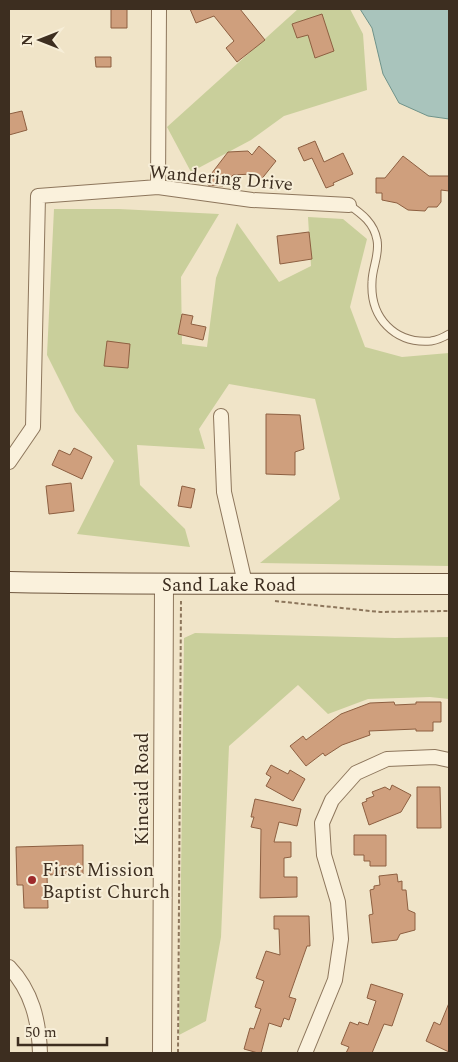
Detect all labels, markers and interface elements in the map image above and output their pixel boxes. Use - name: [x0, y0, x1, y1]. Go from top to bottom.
- north arrow: [15, 15, 65, 65]
- text: N: [17, 34, 38, 46]
- street label: Wandering Drive: [148, 158, 294, 199]
- street label: Sand Lake Road: [162, 571, 296, 600]
- street label: Kincaid Road: [128, 732, 157, 846]
- place label: First Mission Baptist Church: [42, 856, 170, 907]
- marker: First Mission Baptist Church: [26, 874, 38, 886]
- scale bar: [18, 1014, 106, 1046]
- text: 50 m: [25, 1021, 57, 1044]

